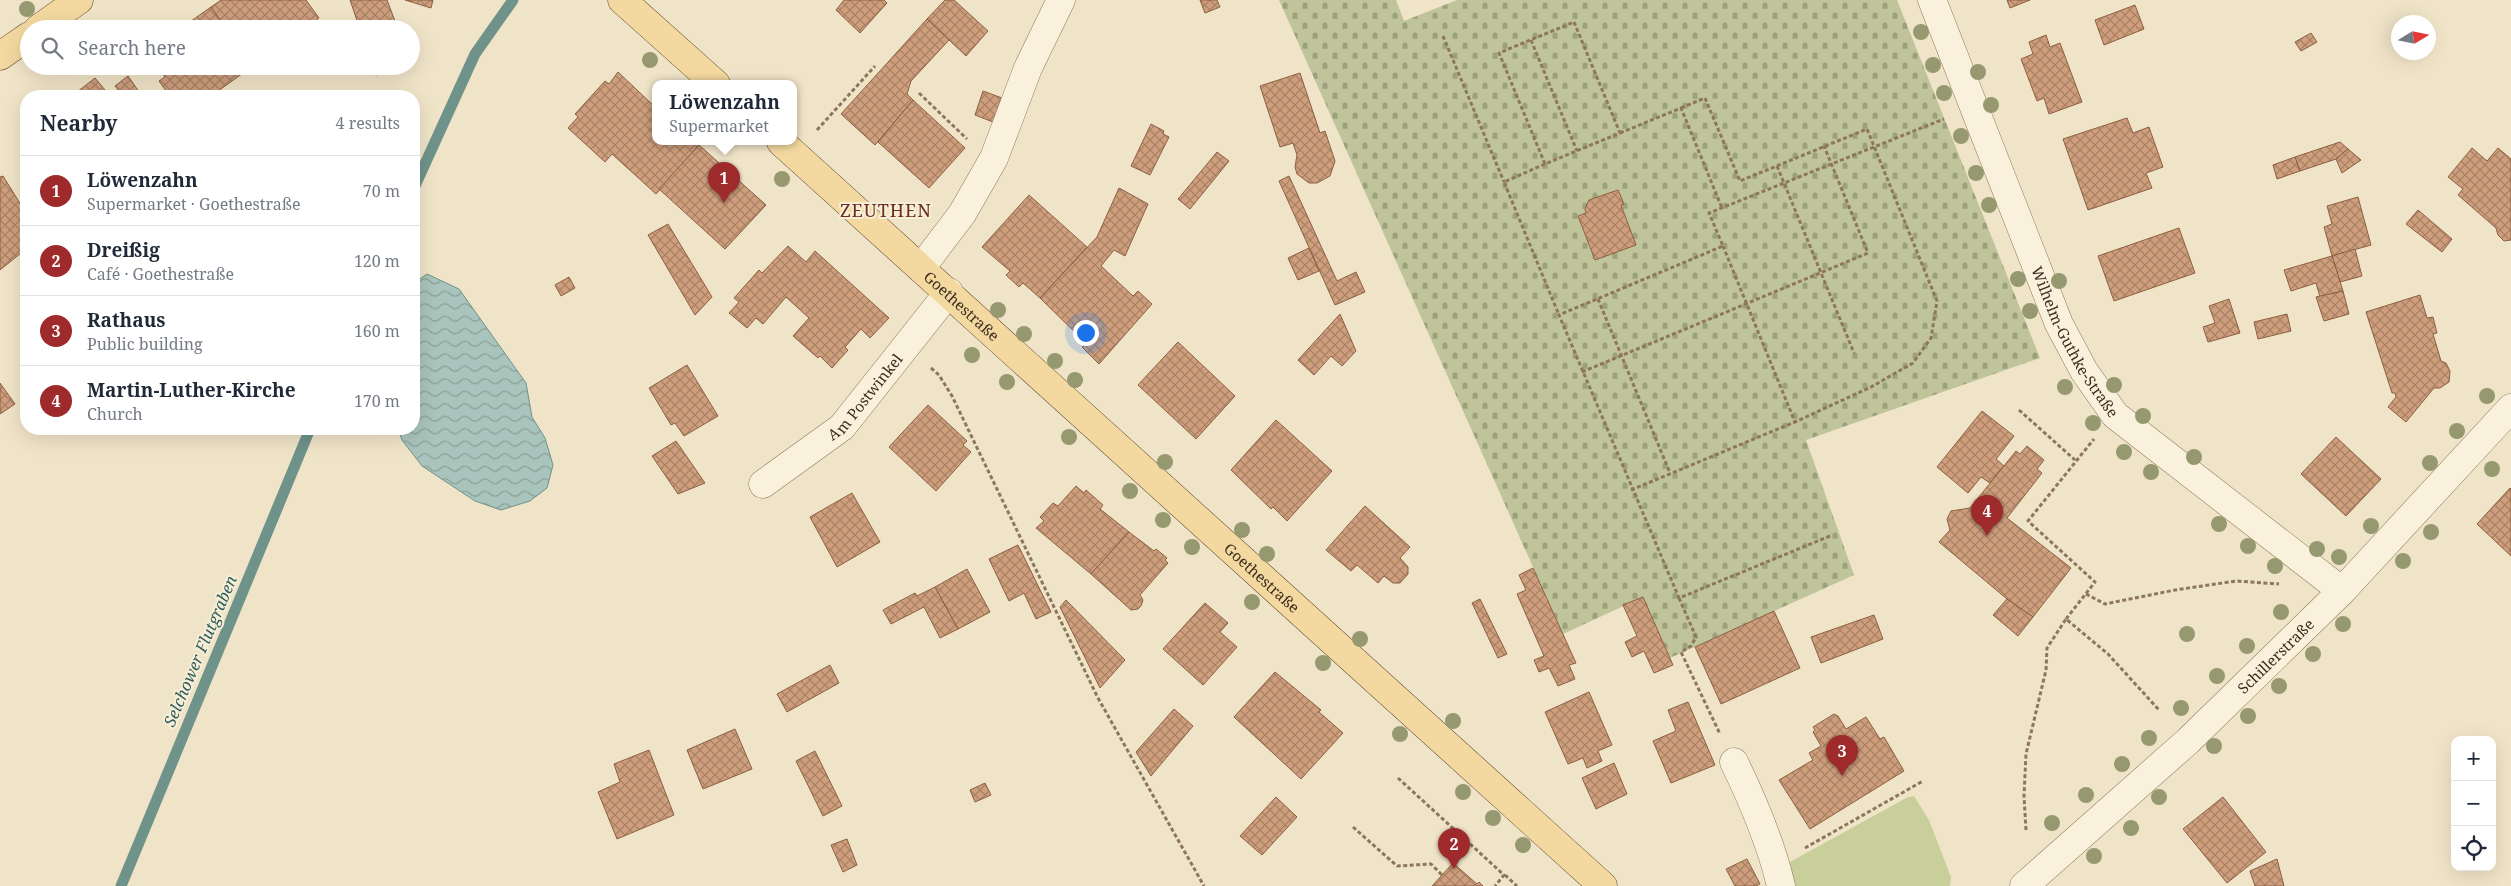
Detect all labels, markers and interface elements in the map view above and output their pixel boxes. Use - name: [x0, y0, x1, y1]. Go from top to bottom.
- north arrow: [2391, 15, 2436, 60]
- search box: [20, 20, 420, 75]
- icon: search: [38, 34, 66, 62]
- text: Search here: [78, 35, 186, 61]
- popup: [652, 80, 797, 145]
- text: Löwenzahn: [669, 89, 780, 115]
- text: Nearby: [40, 109, 118, 137]
- text: 4 results: [336, 112, 400, 134]
- text: Supermarket: [669, 115, 769, 137]
- pin: 1: [708, 162, 740, 203]
- text: Löwenzahn: [87, 167, 198, 193]
- text: 1: [51, 180, 61, 202]
- text: 70 m: [363, 180, 400, 202]
- text: Supermarket · Goethestraße: [87, 193, 301, 215]
- district label: ZEUTHEN: [840, 198, 932, 222]
- text: Dreißig: [87, 237, 160, 263]
- text: 2: [51, 250, 61, 272]
- text: 120 m: [354, 250, 400, 272]
- text: Café · Goethestraße: [87, 263, 234, 285]
- street label: Wilhelm-Guthke-Straße: [2027, 263, 2123, 421]
- street label: Goethestraße: [920, 266, 1004, 345]
- text: Rathaus: [87, 307, 166, 333]
- text: 3: [51, 320, 61, 342]
- text: 160 m: [354, 320, 400, 342]
- your location: [1073, 320, 1099, 346]
- text: Public building: [87, 333, 203, 355]
- street label: Am Postwinkel: [823, 349, 907, 444]
- text: Martin-Luther-Kirche: [87, 377, 296, 403]
- text: 4: [51, 390, 61, 412]
- text: 170 m: [354, 390, 400, 412]
- text: Church: [87, 403, 143, 425]
- pin: 4: [1971, 495, 2003, 536]
- street label: Goethestraße: [1220, 538, 1304, 617]
- water label: Selchower Flutgraben: [158, 572, 242, 730]
- street label: Schillerstraße: [2233, 614, 2318, 698]
- pin: 3: [1826, 735, 1858, 776]
- map controls: [2451, 736, 2496, 871]
- button: +: [2451, 736, 2496, 781]
- button: −: [2451, 781, 2496, 826]
- button: locate: [2451, 826, 2496, 871]
- pin: 2: [1438, 828, 1470, 869]

